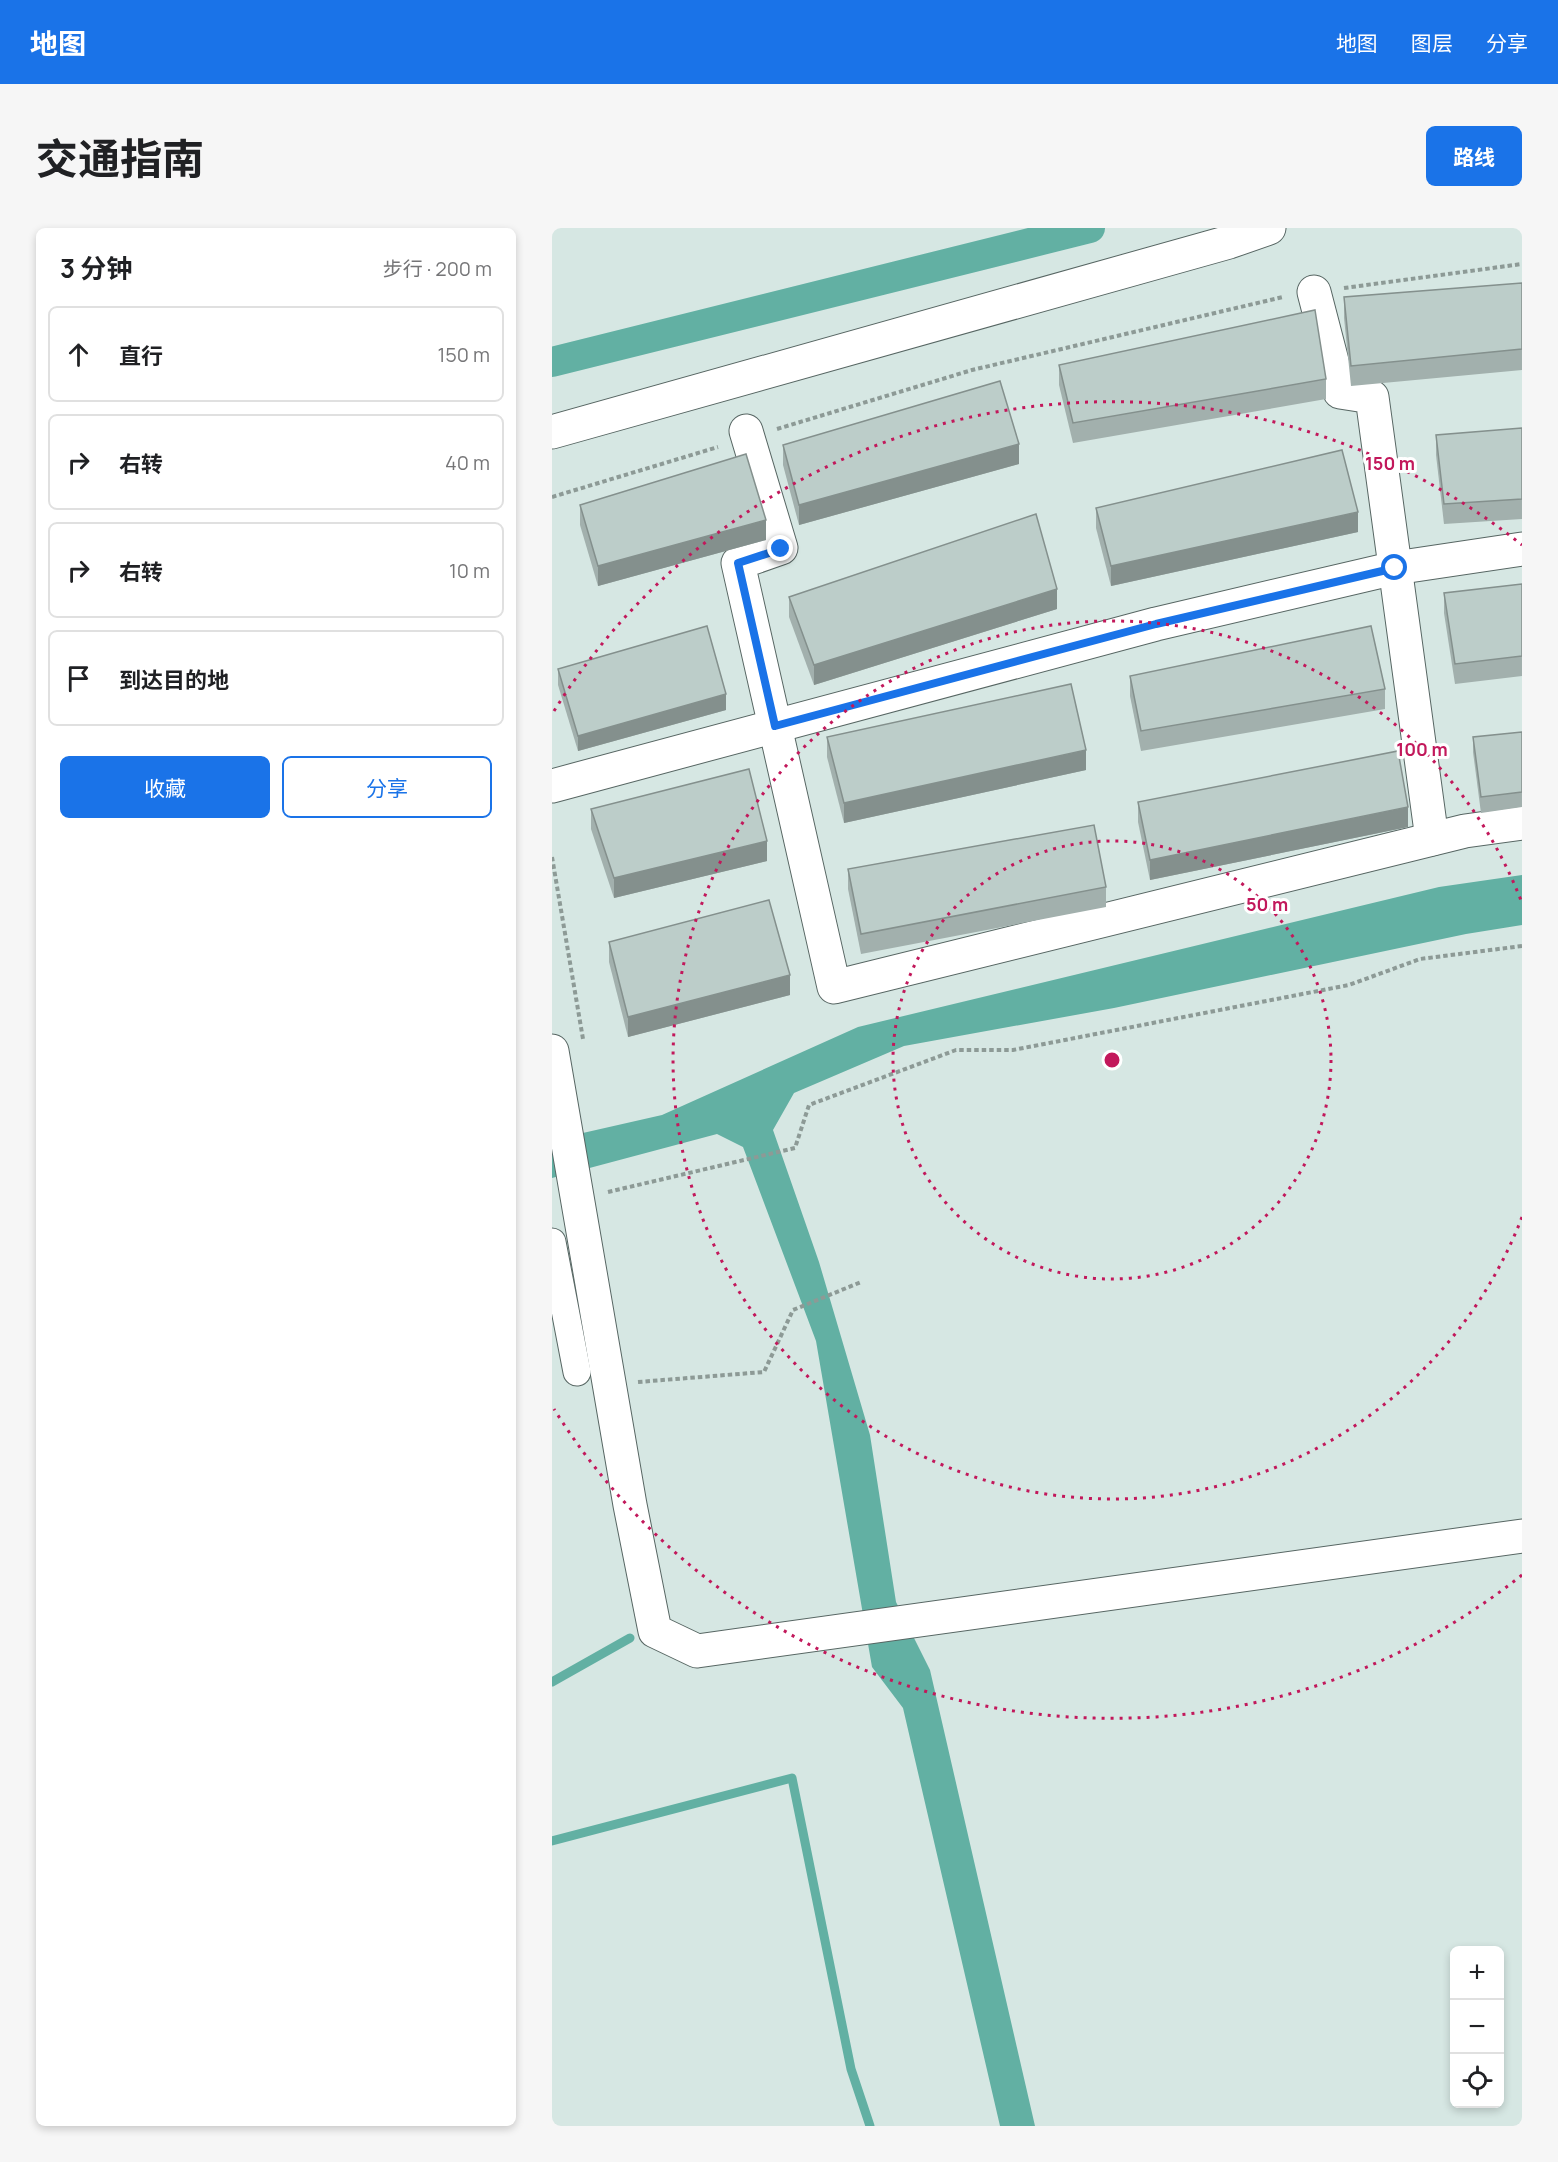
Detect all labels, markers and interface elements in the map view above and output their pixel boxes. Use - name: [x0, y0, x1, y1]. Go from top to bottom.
- text: 地图: [30, 24, 86, 62]
- text: 地图: [1336, 29, 1378, 57]
- text: 图层: [1411, 29, 1453, 57]
- text: 分享: [1486, 29, 1528, 57]
- button: 路线: [1426, 126, 1522, 186]
- text: 交通指南: [36, 129, 204, 187]
- text: 3 分钟: [60, 250, 132, 286]
- text: 步行 · 200 m: [383, 255, 492, 282]
- icon: ahead: [62, 338, 95, 371]
- text: 直行: [119, 341, 163, 371]
- text: 150 m: [437, 341, 490, 368]
- icon: right: [62, 446, 95, 479]
- text: 右转: [119, 449, 163, 479]
- text: 40 m: [445, 449, 490, 476]
- text: 150 m: [1365, 451, 1415, 475]
- route end: [767, 535, 793, 561]
- icon: right: [62, 554, 95, 587]
- route start: [1381, 554, 1407, 580]
- text: 右转: [119, 557, 163, 587]
- text: 10 m: [449, 557, 490, 584]
- icon: arrive: [62, 662, 95, 695]
- text: 到达目的地: [119, 665, 229, 695]
- text: 100 m: [1396, 737, 1448, 761]
- button: 收藏: [60, 756, 270, 818]
- button: 分享: [282, 756, 492, 818]
- text: 50 m: [1246, 892, 1288, 916]
- centre of rings: [1102, 1050, 1122, 1070]
- map controls: [1450, 1946, 1504, 2108]
- button: +: [1450, 1946, 1504, 2000]
- button: −: [1450, 2000, 1504, 2054]
- button: locate: [1450, 2054, 1504, 2108]

